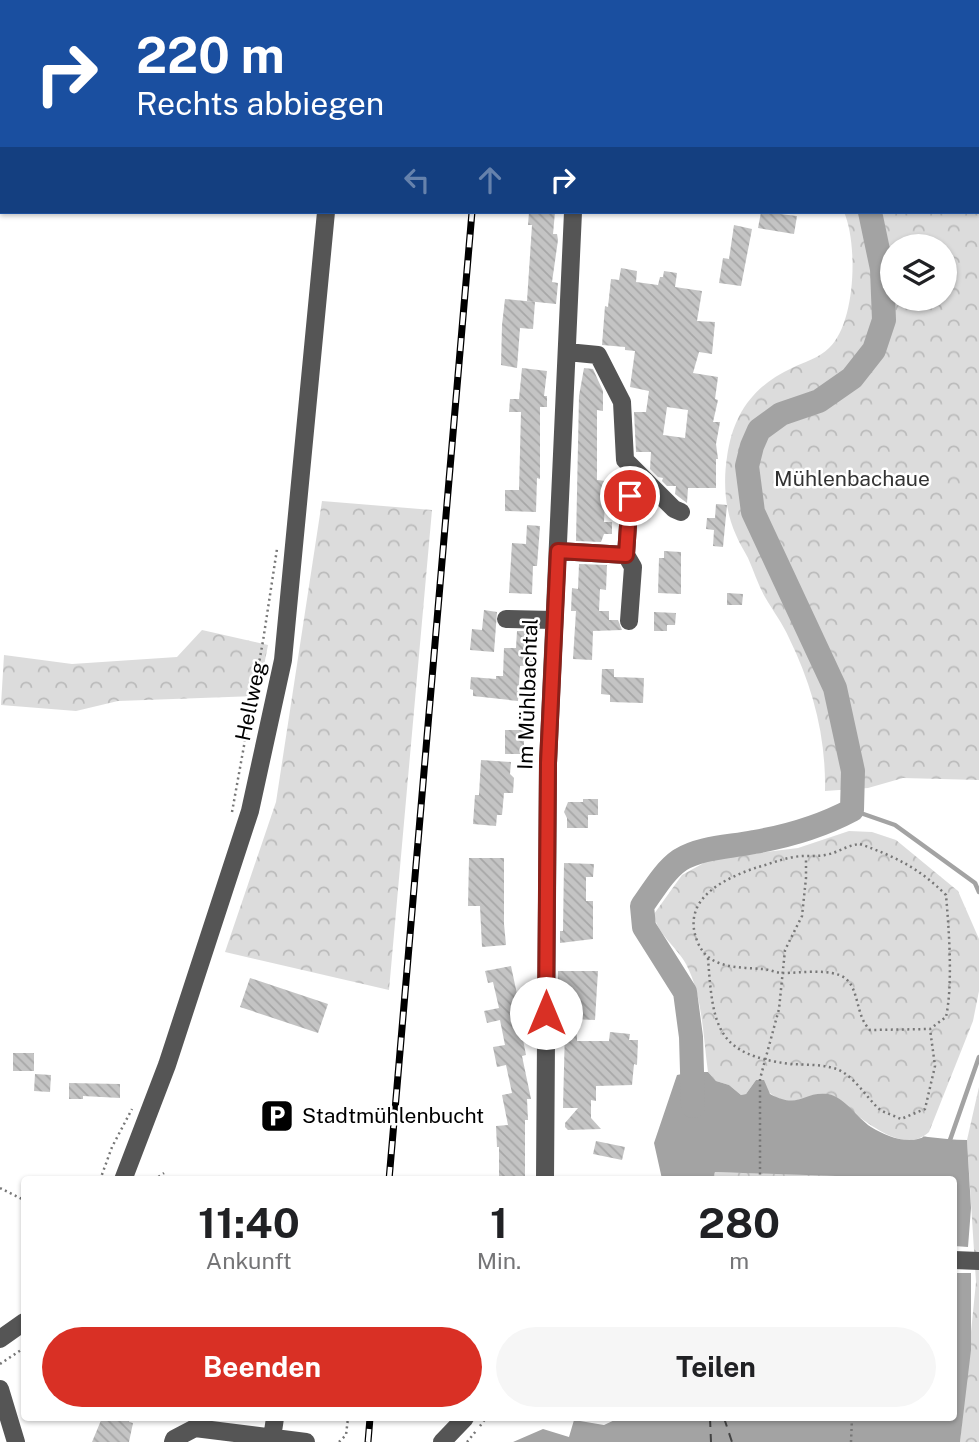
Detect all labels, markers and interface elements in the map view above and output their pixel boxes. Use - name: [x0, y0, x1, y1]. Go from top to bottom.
- text: 220 m: [136, 26, 285, 84]
- icon: right: [21, 28, 112, 119]
- text: Rechts abbiegen: [136, 85, 384, 122]
- icon: left: [398, 161, 436, 199]
- icon: ahead: [471, 161, 509, 199]
- icon: right: [544, 161, 582, 199]
- map controls: [880, 234, 957, 311]
- button: layers: [880, 234, 957, 311]
- pin: [600, 466, 660, 526]
- park label: Mühlenbachaue: [774, 466, 930, 491]
- icon: arrive: [611, 477, 649, 515]
- street label: Im Mühlbachtal: [512, 618, 543, 770]
- street label: Hellweg: [230, 659, 271, 743]
- position arrow: [509, 976, 583, 1050]
- parking icon: Stadtmühlenbucht: [258, 1097, 296, 1135]
- place label: Stadtmühlenbucht: [302, 1103, 484, 1128]
- text: 11:40: [198, 1198, 300, 1247]
- text: 1: [490, 1198, 508, 1247]
- text: 280: [698, 1198, 780, 1247]
- text: Ankunft: [206, 1247, 292, 1274]
- text: Min.: [477, 1247, 521, 1274]
- text: m: [729, 1247, 749, 1274]
- button: Beenden: [42, 1327, 482, 1407]
- button: Teilen: [496, 1327, 936, 1407]

